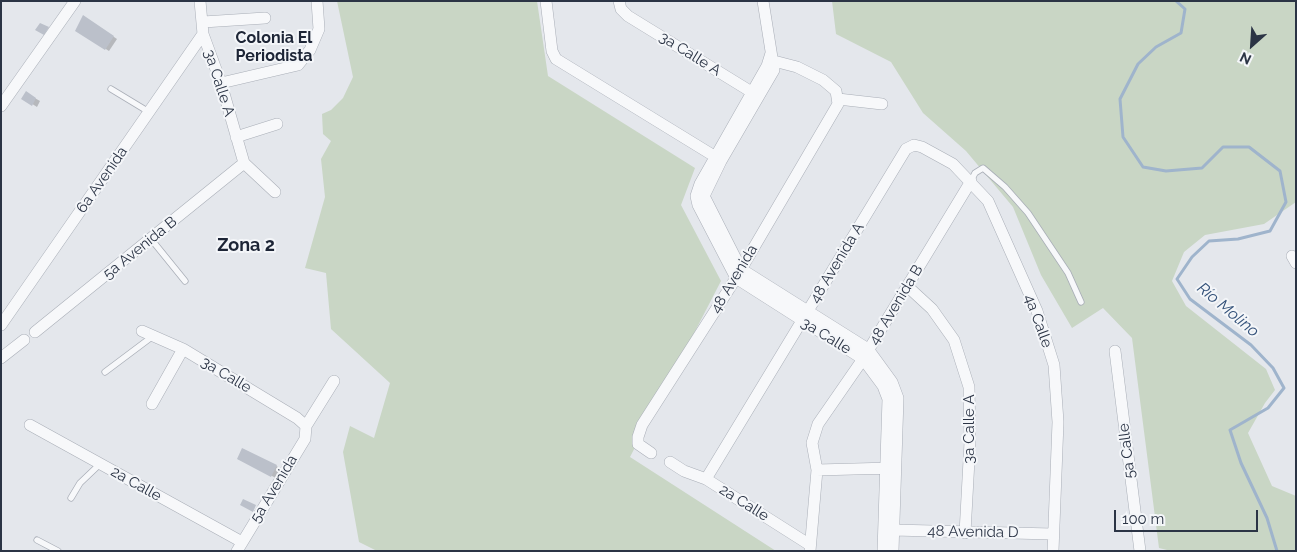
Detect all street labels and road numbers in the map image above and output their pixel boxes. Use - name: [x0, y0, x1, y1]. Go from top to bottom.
- street label: 3a Calle A: [656, 28, 724, 80]
- street label: 3a Calle A: [200, 47, 238, 119]
- street label: 6a Avenida: [73, 143, 131, 217]
- street label: 5a Avenida B: [99, 213, 181, 283]
- street label: 48 Avenida A: [806, 220, 868, 306]
- street label: 48 Avenida: [707, 242, 761, 316]
- street label: 48 Avenida B: [865, 262, 927, 348]
- street label: 4a Calle: [1020, 292, 1056, 350]
- street label: 3a Calle: [798, 314, 854, 358]
- street label: 3a Calle: [198, 353, 254, 397]
- street label: 3a Calle A: [960, 394, 978, 464]
- street label: 5a Calle: [1115, 422, 1139, 480]
- street label: 5a Avenida: [247, 452, 301, 526]
- street label: 2a Calle: [107, 463, 165, 505]
- street label: 2a Calle: [716, 481, 772, 525]
- street label: 48 Avenida D: [927, 522, 1019, 542]

